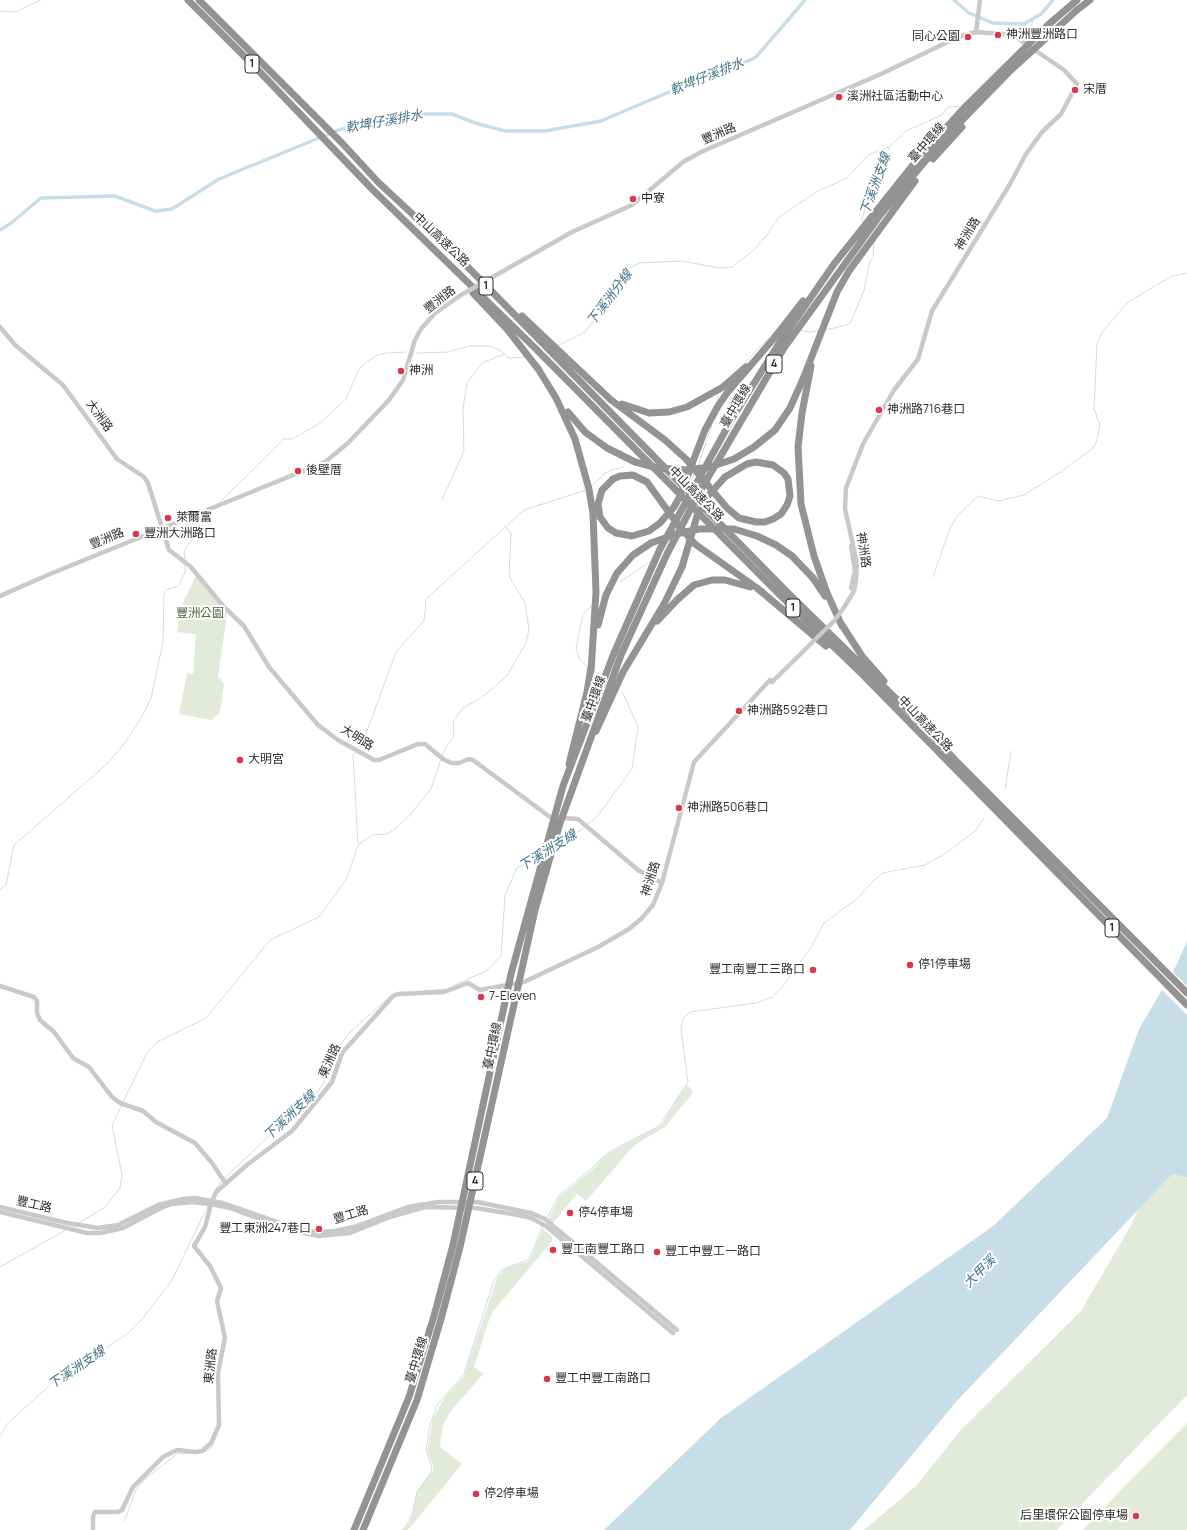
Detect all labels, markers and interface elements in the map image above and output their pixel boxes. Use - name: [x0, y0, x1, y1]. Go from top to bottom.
- place label: 神洲豐洲路口: [1006, 28, 1078, 42]
- place label: 同心公園: [912, 30, 960, 44]
- marker: 神洲豐洲路口: [993, 30, 1003, 40]
- marker: 同心公園: [963, 32, 973, 42]
- road number: 1: [245, 55, 259, 73]
- water label: 軟埤仔溪排水: [668, 55, 746, 99]
- place label: 宋厝: [1083, 83, 1107, 97]
- marker: 宋厝: [1070, 85, 1080, 95]
- place label: 溪洲社區活動中心: [847, 90, 943, 104]
- marker: 溪洲社區活動中心: [834, 92, 844, 102]
- water label: 軟埤仔溪排水: [344, 108, 424, 136]
- street label: 豐洲路: [700, 120, 738, 148]
- street label: 臺中環線: [906, 120, 948, 166]
- water label: 下溪洲支線: [858, 151, 894, 217]
- place label: 中寮: [641, 192, 665, 206]
- marker: 中寮: [628, 194, 638, 204]
- street label: 中山高速公路: [410, 210, 472, 270]
- street label: 神洲路: [953, 215, 983, 253]
- water label: 下溪洲分線: [584, 267, 636, 329]
- road number: 1: [479, 277, 493, 295]
- street label: 豐洲路: [421, 283, 459, 317]
- road number: 4: [766, 355, 782, 373]
- place label: 神洲: [409, 364, 433, 378]
- marker: 神洲: [396, 366, 406, 376]
- street label: 臺中環線: [718, 382, 754, 430]
- street label: 大洲路: [83, 397, 115, 435]
- place label: 神洲路716巷口: [887, 403, 965, 417]
- marker: 神洲路716巷口: [874, 405, 884, 415]
- street label: 中山高速公路: [665, 463, 727, 525]
- place label: 後壁厝: [306, 464, 342, 478]
- marker: 後壁厝: [293, 466, 303, 476]
- place label: 萊爾富: [176, 511, 212, 525]
- marker: 萊爾富: [163, 513, 173, 523]
- street label: 豐洲路: [88, 526, 126, 552]
- place label: 豐洲大洲路口: [144, 527, 216, 541]
- marker: 豐洲大洲路口: [131, 529, 141, 539]
- street label: 神洲路: [853, 531, 873, 569]
- road number: 1: [786, 599, 800, 617]
- park label: 豐洲公園: [176, 607, 224, 621]
- street label: 臺中環線: [579, 674, 609, 724]
- street label: 中山高速公路: [895, 693, 955, 755]
- place label: 神洲路592巷口: [747, 704, 828, 718]
- marker: 神洲路592巷口: [734, 706, 744, 716]
- street label: 大明路: [338, 722, 376, 754]
- place label: 大明宮: [248, 753, 284, 767]
- marker: 大明宮: [235, 755, 245, 765]
- place label: 神洲路506巷口: [687, 801, 769, 815]
- marker: 神洲路506巷口: [674, 803, 684, 813]
- water label: 下溪洲支線: [516, 827, 580, 875]
- street label: 神洲路: [639, 860, 663, 898]
- road number: 1: [1105, 919, 1119, 937]
- place label: 停1停車場: [918, 958, 971, 972]
- marker: 停1停車場: [905, 960, 915, 970]
- place label: 豐工南豐工三路口: [709, 963, 805, 977]
- marker: 豐工南豐工三路口: [808, 965, 818, 975]
- place label: 7-Eleven: [489, 990, 536, 1004]
- marker: 7-Eleven: [476, 992, 486, 1002]
- street label: 臺中環線: [481, 1021, 505, 1071]
- street label: 東洲路: [316, 1042, 344, 1080]
- water label: 下溪洲支線: [261, 1088, 319, 1144]
- road number: 4: [467, 1172, 483, 1190]
- street label: 豐工路: [15, 1194, 53, 1216]
- street label: 豐工路: [332, 1203, 370, 1227]
- place label: 停4停車場: [578, 1206, 633, 1220]
- marker: 停4停車場: [565, 1208, 575, 1218]
- place label: 豐工東洲247巷口: [219, 1222, 311, 1236]
- marker: 豐工東洲247巷口: [314, 1224, 324, 1234]
- place label: 豐工南豐工路口: [561, 1243, 645, 1257]
- marker: 豐工南豐工路口: [548, 1245, 558, 1255]
- place label: 豐工中豐工一路口: [665, 1245, 761, 1259]
- marker: 豐工中豐工一路口: [652, 1247, 662, 1257]
- water label: 大甲溪: [961, 1253, 999, 1291]
- street label: 臺中環線: [403, 1335, 431, 1385]
- water label: 下溪洲支線: [46, 1343, 108, 1393]
- street label: 東洲路: [202, 1347, 220, 1385]
- place label: 豐工中豐工南路口: [555, 1372, 651, 1386]
- marker: 豐工中豐工南路口: [542, 1374, 552, 1384]
- place label: 停2停車場: [484, 1487, 539, 1501]
- marker: 停2停車場: [471, 1489, 481, 1499]
- place label: 后里環保公園停車場: [1020, 1509, 1128, 1523]
- marker: 后里環保公園停車場: [1131, 1511, 1141, 1521]

